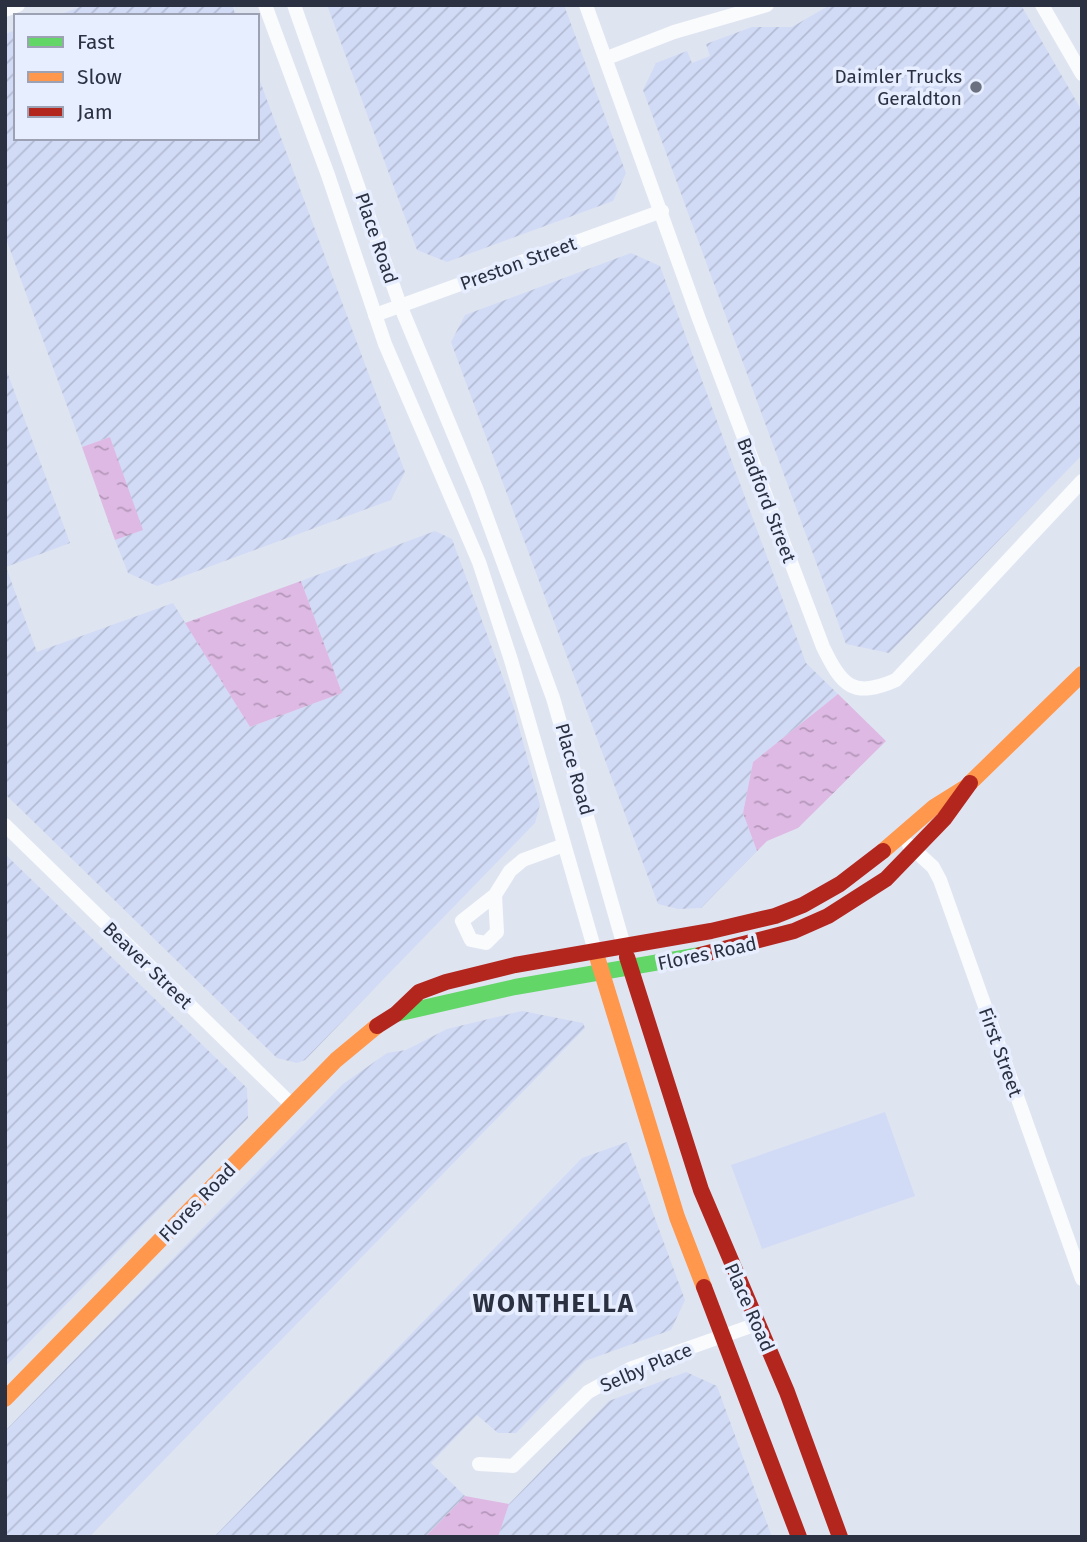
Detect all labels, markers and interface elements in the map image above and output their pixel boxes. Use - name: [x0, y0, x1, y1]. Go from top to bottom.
- legend: [14, 14, 259, 140]
- text: Fast: [77, 29, 115, 55]
- text: Slow: [77, 64, 122, 90]
- place label: Daimler Trucks Geraldton: [835, 65, 962, 110]
- marker: Daimler Trucks Geraldton: [968, 79, 984, 95]
- text: Jam: [77, 99, 113, 125]
- street label: Place Road: [350, 190, 403, 287]
- street label: Preston Street: [457, 232, 580, 295]
- street label: Bradford Street: [732, 434, 801, 566]
- street label: Place Road: [550, 721, 599, 818]
- street label: Beaver Street: [98, 917, 197, 1014]
- street label: Flores Road: [656, 932, 759, 975]
- street label: First Street: [974, 1004, 1027, 1100]
- street label: Flores Road: [154, 1158, 241, 1247]
- street label: Place Road: [720, 1259, 779, 1355]
- district label: WONTHELLA: [473, 1288, 635, 1319]
- street label: Selby Place: [597, 1338, 696, 1397]

